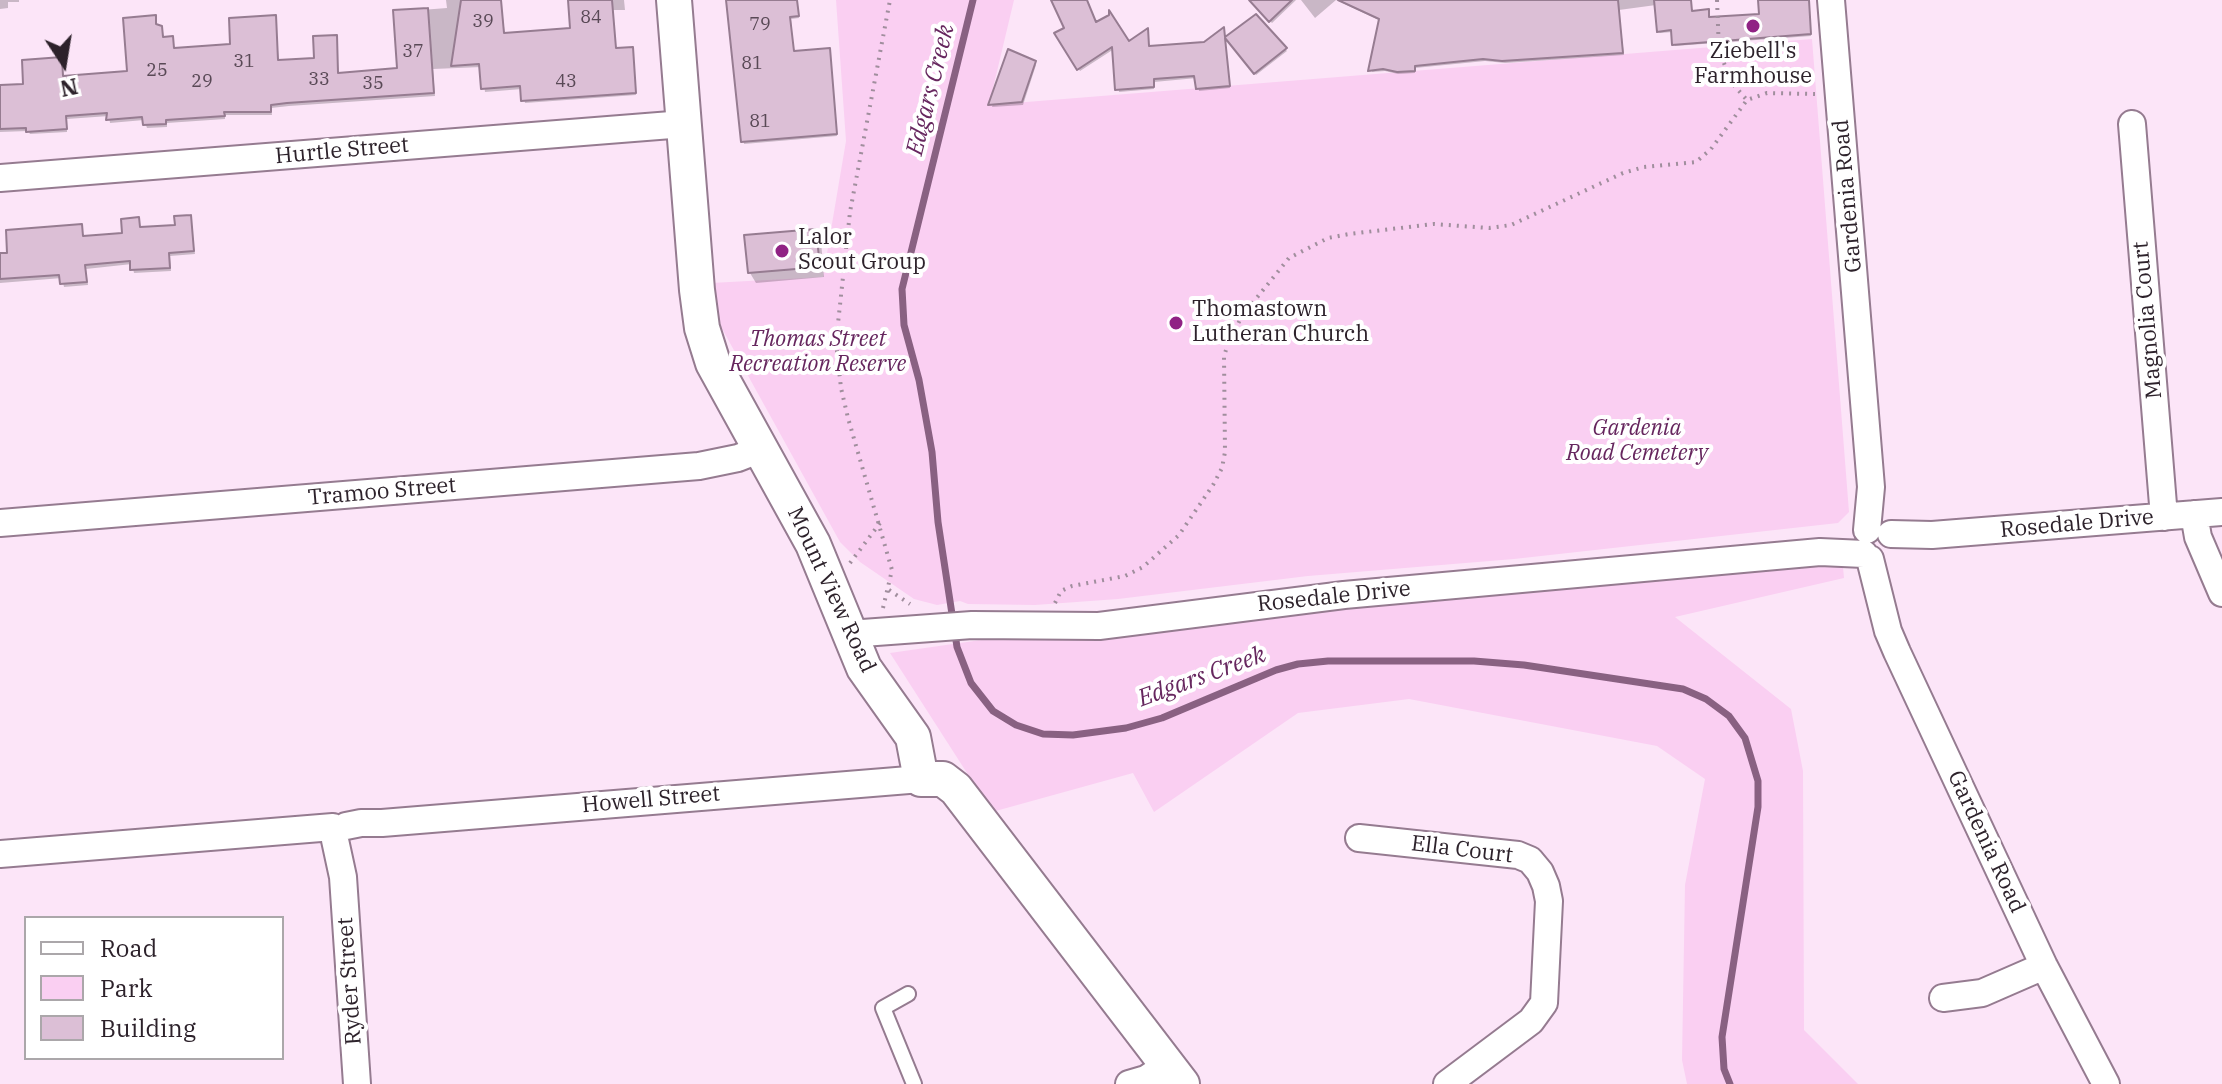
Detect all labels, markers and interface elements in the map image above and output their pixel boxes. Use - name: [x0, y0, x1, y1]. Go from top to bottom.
- house number: 84: [580, 7, 602, 29]
- house number: 39: [472, 11, 494, 33]
- house number: 79: [749, 14, 771, 36]
- marker: Ziebell's Farmhouse: [1744, 17, 1762, 35]
- water label: Edgars Creek: [901, 22, 961, 158]
- north arrow: [24, 24, 104, 104]
- place label: Ziebell's Farmhouse: [1694, 39, 1812, 90]
- house number: 37: [402, 41, 424, 63]
- house number: 31: [233, 51, 255, 73]
- house number: 81: [741, 53, 763, 75]
- house number: 25: [146, 60, 168, 82]
- house number: 33: [308, 69, 330, 91]
- house number: 29: [191, 71, 213, 93]
- house number: 43: [555, 71, 577, 93]
- text: N: [58, 72, 81, 104]
- house number: 35: [362, 73, 384, 95]
- house number: 81: [749, 111, 771, 133]
- street label: Gardenia Road: [1828, 118, 1868, 274]
- street label: Hurtle Street: [274, 132, 410, 170]
- place label: Lalor Scout Group: [798, 225, 926, 276]
- street label: Magnolia Court: [2128, 240, 2168, 400]
- marker: Lalor Scout Group: [773, 242, 791, 260]
- place label: Thomastown Lutheran Church: [1192, 297, 1369, 348]
- marker: Thomastown Lutheran Church: [1167, 314, 1185, 332]
- park label: Thomas Street Recreation Reserve: [730, 327, 906, 378]
- park label: Gardenia Road Cemetery: [1566, 416, 1708, 468]
- street label: Tramoo Street: [307, 472, 457, 512]
- street label: Mount View Road: [781, 503, 881, 677]
- street label: Rosedale Drive: [1999, 504, 2155, 544]
- street label: Rosedale Drive: [1256, 576, 1412, 618]
- water label: Edgars Creek: [1134, 641, 1270, 713]
- street label: Gardenia Road: [1942, 767, 2030, 917]
- street label: Howell Street: [581, 781, 721, 819]
- street label: Ella Court: [1410, 831, 1514, 869]
- legend: [24, 916, 284, 1060]
- street label: Ryder Street: [332, 916, 368, 1046]
- text: Road: [100, 932, 157, 964]
- text: Park: [100, 972, 152, 1004]
- text: Building: [100, 1012, 196, 1044]

